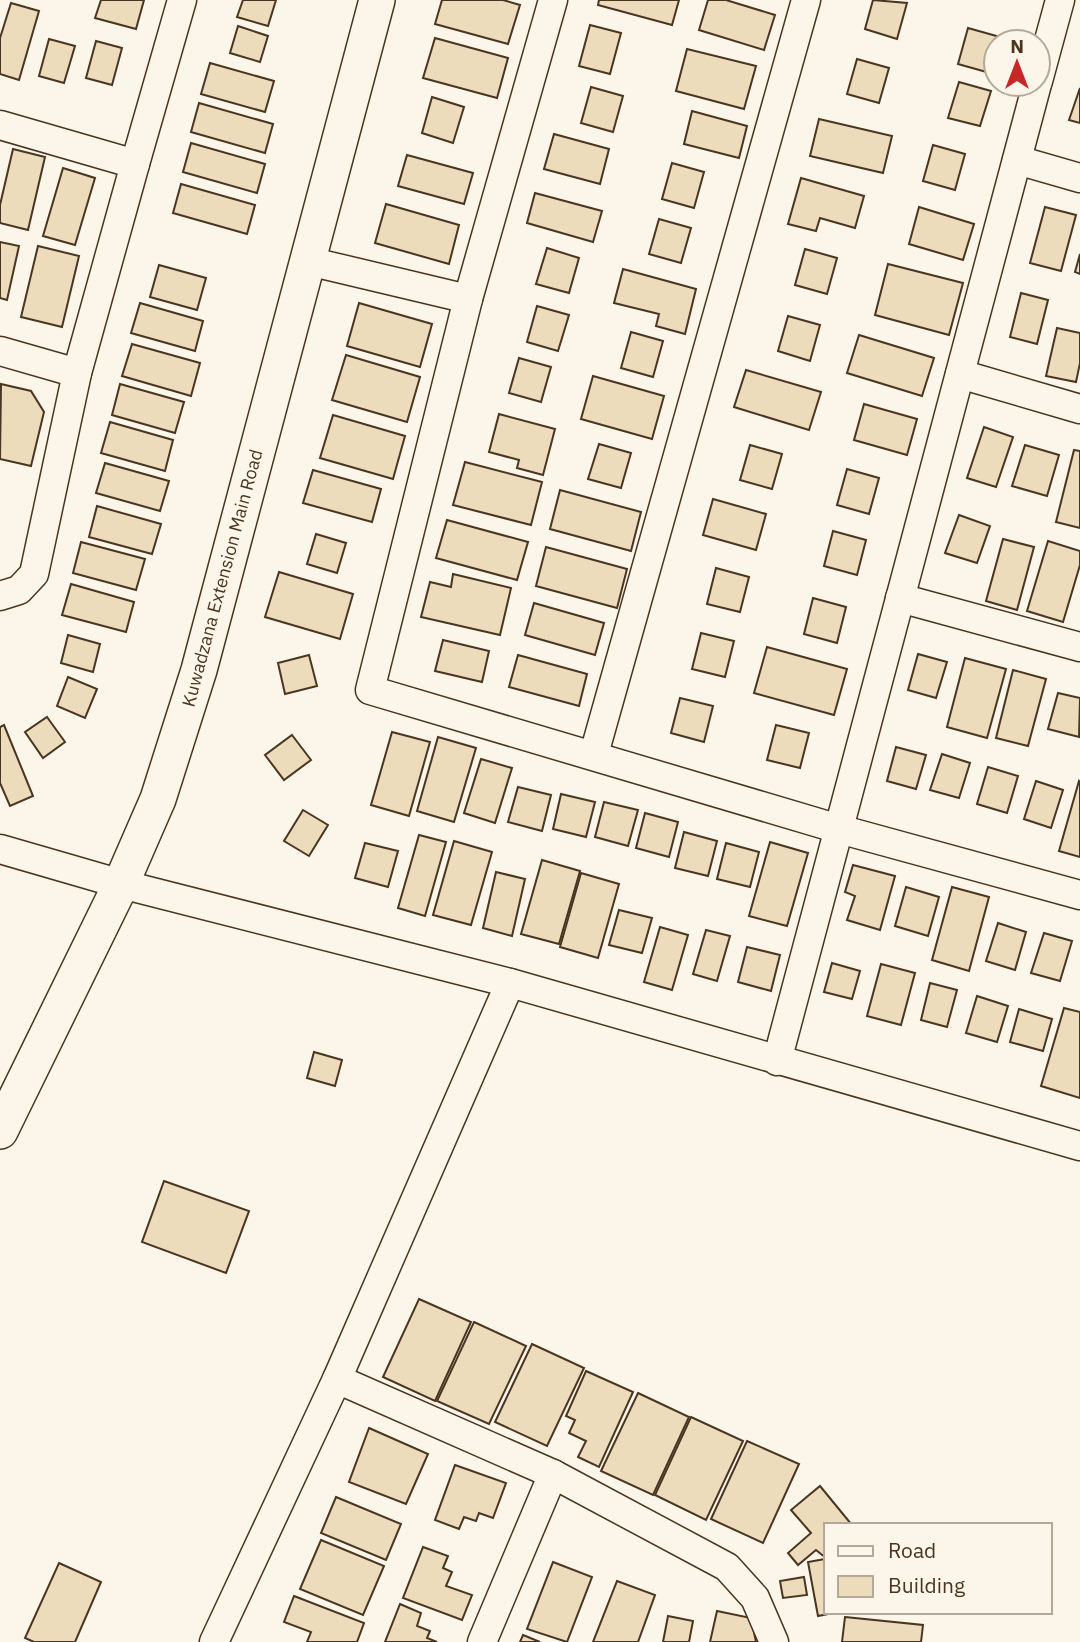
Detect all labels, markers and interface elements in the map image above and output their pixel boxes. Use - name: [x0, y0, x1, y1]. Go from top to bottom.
- north arrow: [982, 28, 1052, 98]
- text: N: [1010, 34, 1024, 58]
- street label: Kuwadzana Extension Main Road: [177, 447, 267, 709]
- legend: [824, 1523, 1052, 1614]
- text: Road: [888, 1536, 936, 1564]
- text: Building: [888, 1571, 965, 1599]

